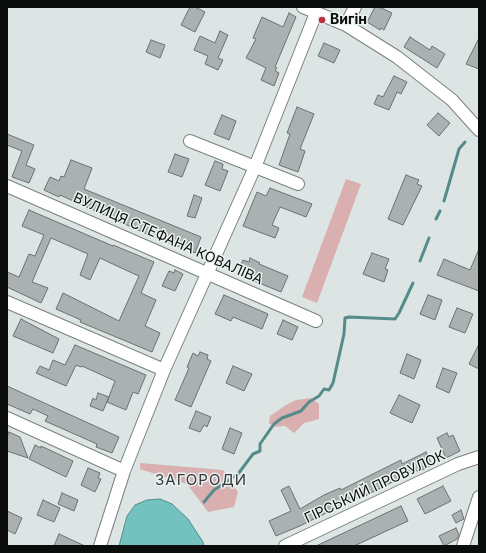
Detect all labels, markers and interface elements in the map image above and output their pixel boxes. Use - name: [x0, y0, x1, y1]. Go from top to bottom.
- place label: Вигін: [330, 12, 367, 28]
- marker: Вигін: [317, 15, 327, 25]
- street label: ВУЛИЦЯ СТЕФАНА КОВАЛІВА: [70, 189, 266, 289]
- street label: ГІРСЬКИЙ ПРОВУЛОК: [302, 447, 448, 527]
- district label: ЗАГОРОДИ: [155, 471, 247, 489]

